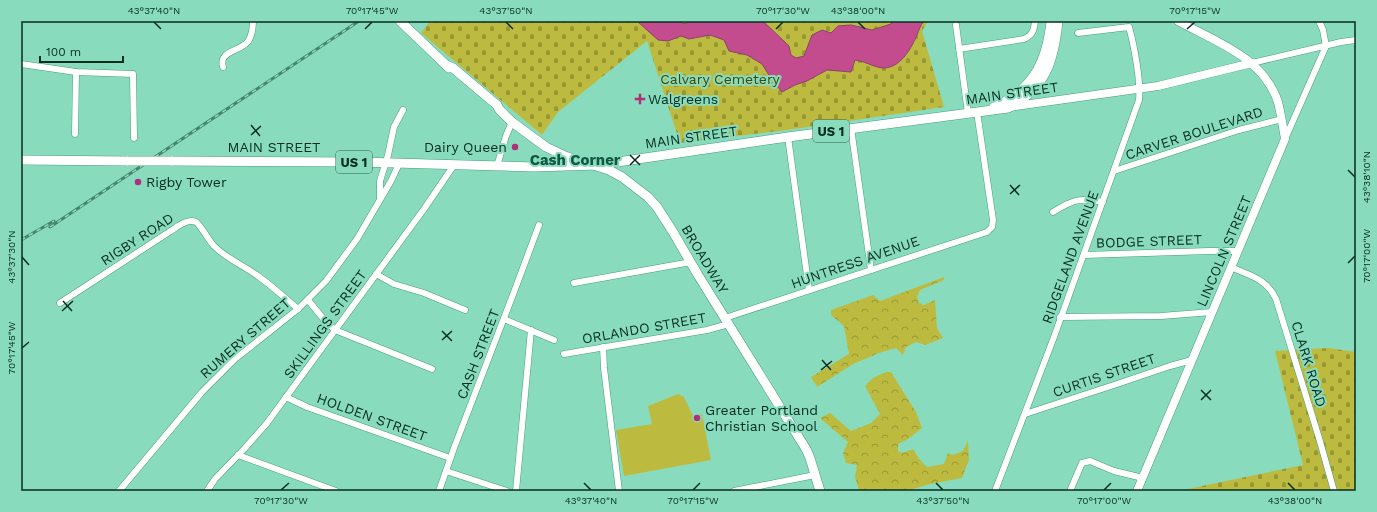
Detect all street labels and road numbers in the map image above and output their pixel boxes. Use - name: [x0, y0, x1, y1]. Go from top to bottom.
- street label: MAIN STREET: [965, 79, 1060, 107]
- street label: CARVER BOULEVARD: [1123, 103, 1265, 163]
- road number: US 1: [813, 120, 849, 142]
- street label: MAIN STREET: [644, 123, 739, 151]
- street label: MAIN STREET: [227, 139, 321, 155]
- road number: US 1: [336, 151, 372, 173]
- street label: RIDGELAND AVENUE: [1038, 188, 1102, 326]
- street label: LINCOLN STREET: [1193, 193, 1255, 309]
- street label: RIGBY ROAD: [98, 210, 176, 268]
- street label: BROADWAY: [678, 222, 732, 296]
- street label: BODGE STREET: [1096, 231, 1203, 251]
- street label: HUNTRESS AVENUE: [789, 232, 921, 292]
- street label: SKILLINGS STREET: [280, 266, 370, 381]
- street label: RUMERY STREET: [197, 294, 294, 381]
- street label: CASH STREET: [453, 306, 503, 401]
- street label: ORLANDO STREET: [581, 309, 708, 347]
- street label: CLARK ROAD: [1288, 319, 1330, 409]
- street label: CURTIS STREET: [1051, 350, 1158, 400]
- street label: HOLDEN STREET: [315, 390, 430, 445]

